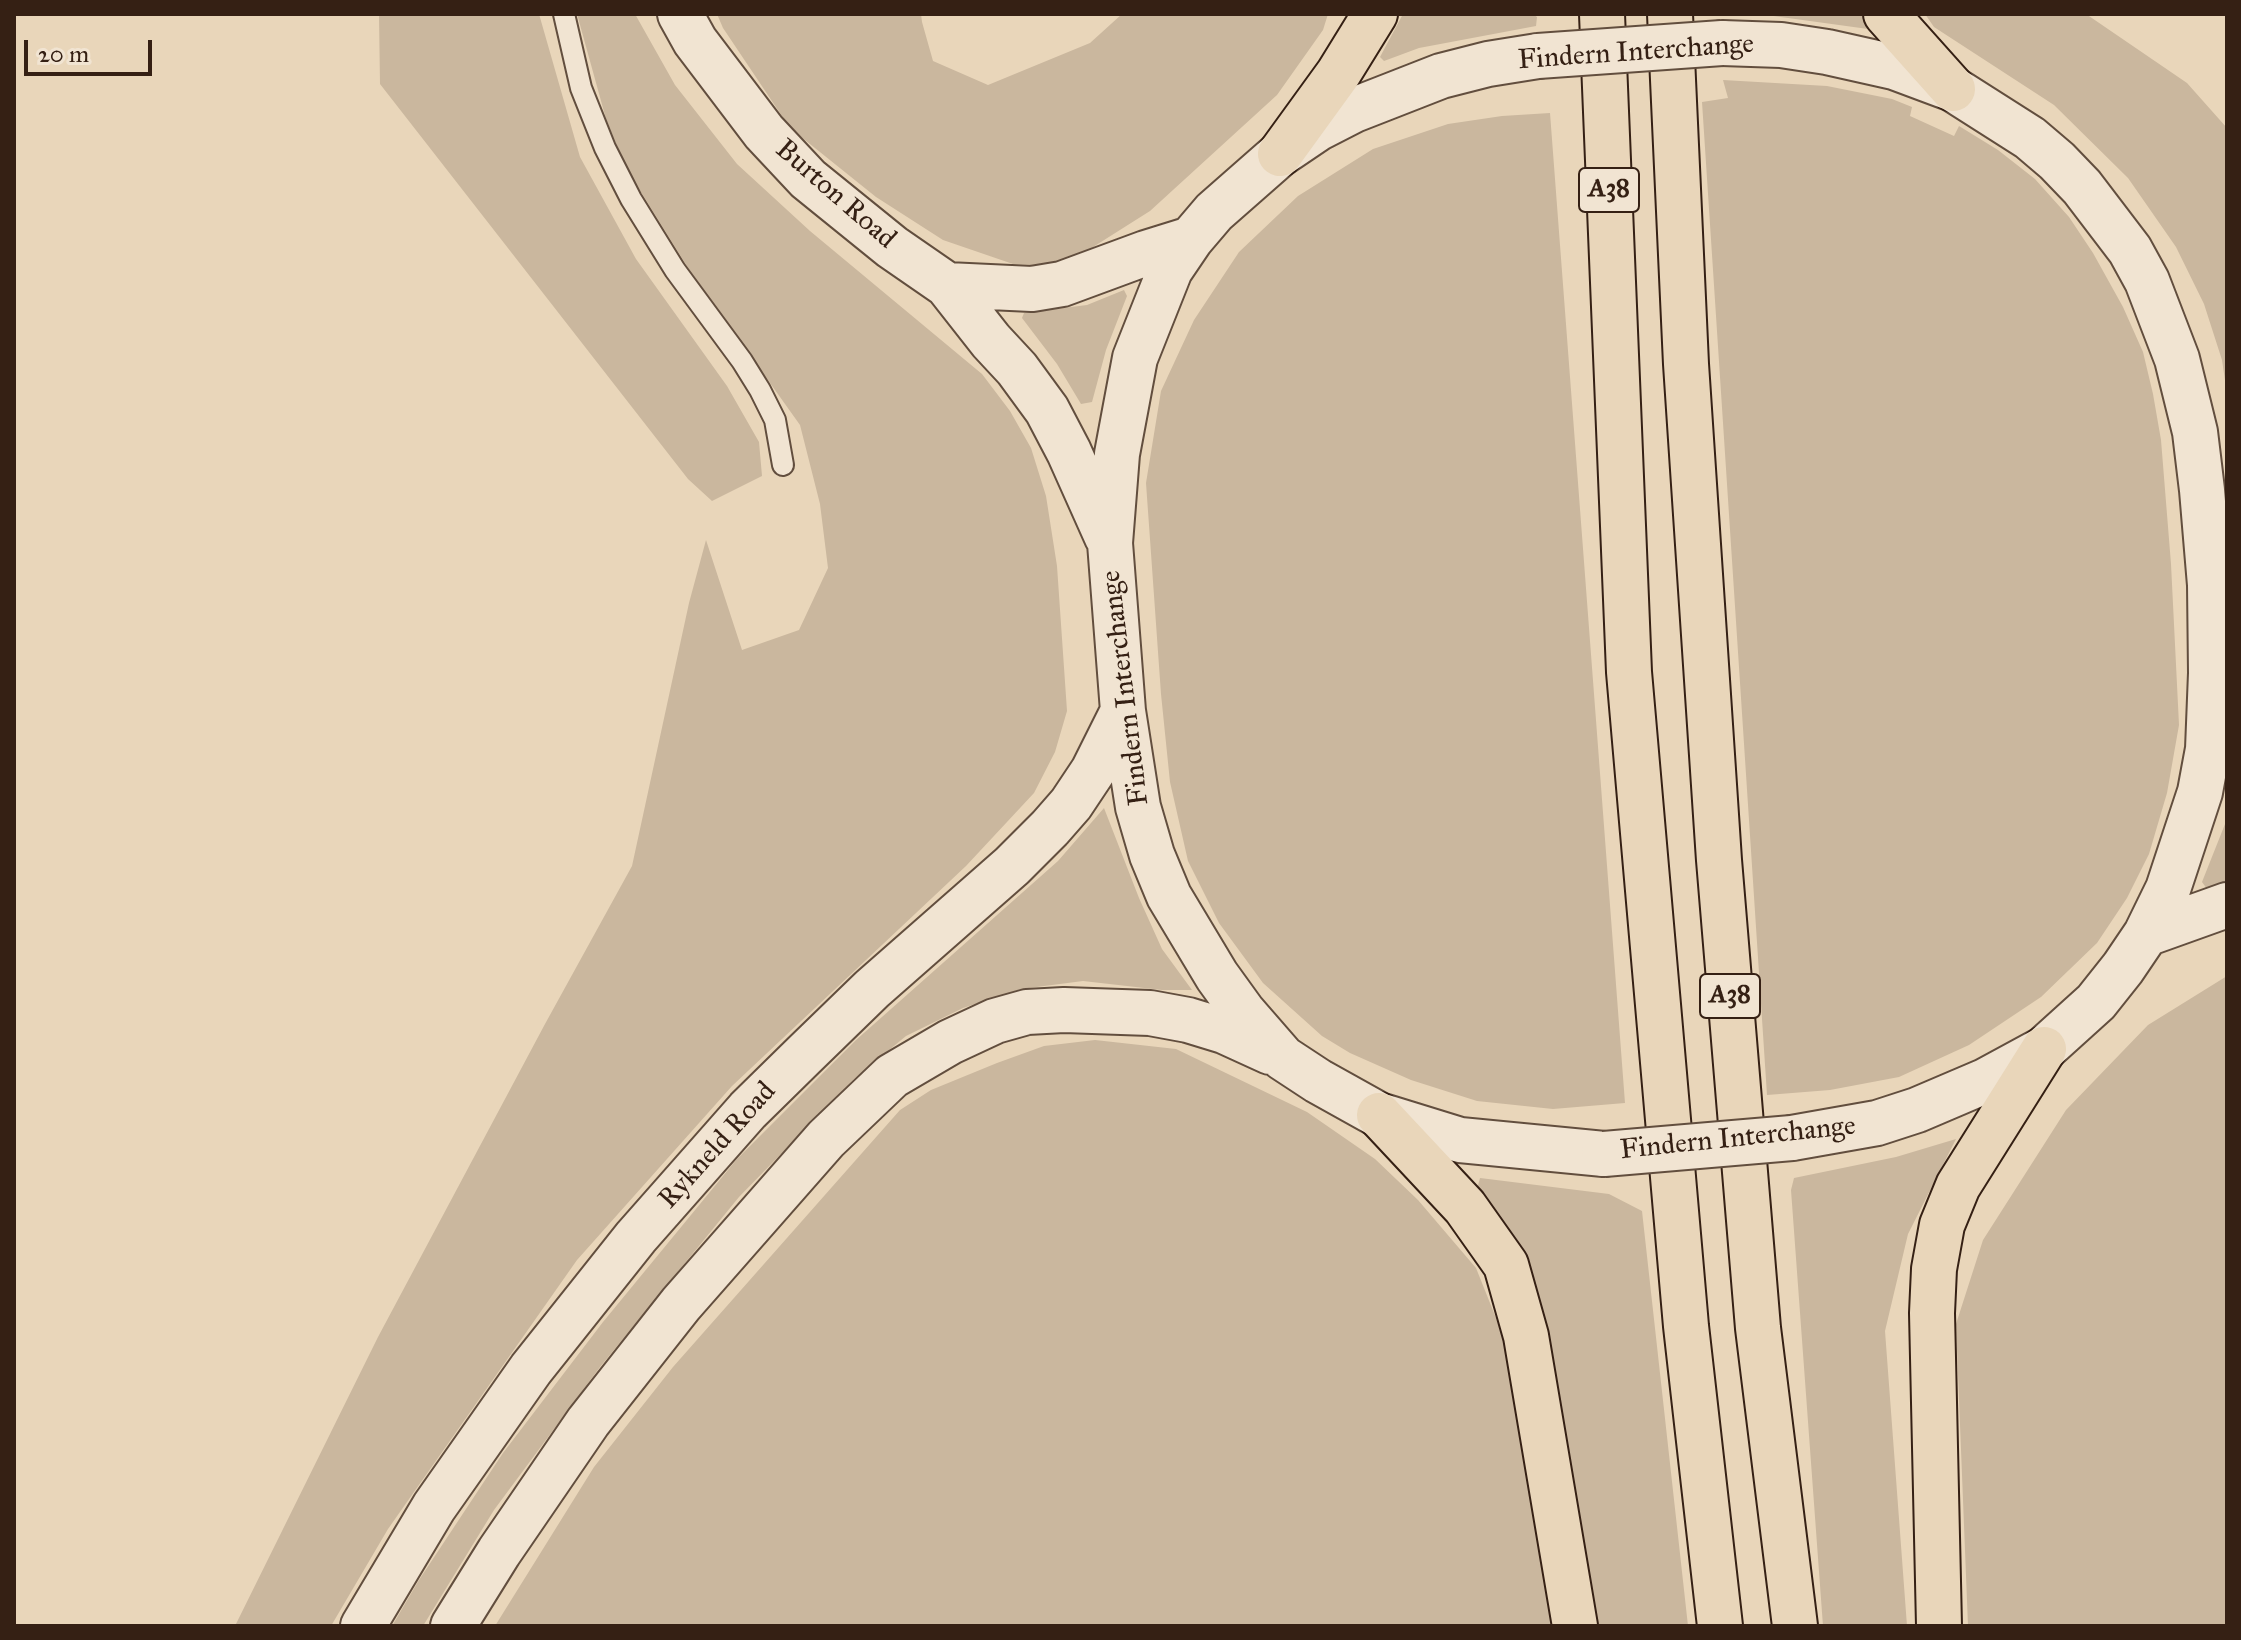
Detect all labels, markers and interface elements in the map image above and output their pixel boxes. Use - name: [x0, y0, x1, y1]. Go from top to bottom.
- scale bar: [28, 24, 156, 74]
- street label: Findern Interchange: [1517, 28, 1755, 78]
- text: 20 m: [38, 39, 89, 69]
- street label: Burton Road: [768, 133, 902, 257]
- road number: A38: [1579, 168, 1639, 212]
- street label: Findern Interchange: [1095, 569, 1157, 807]
- road number: A38: [1700, 974, 1760, 1018]
- street label: Rykneld Road: [652, 1076, 784, 1216]
- street label: Findern Interchange: [1619, 1110, 1857, 1168]

